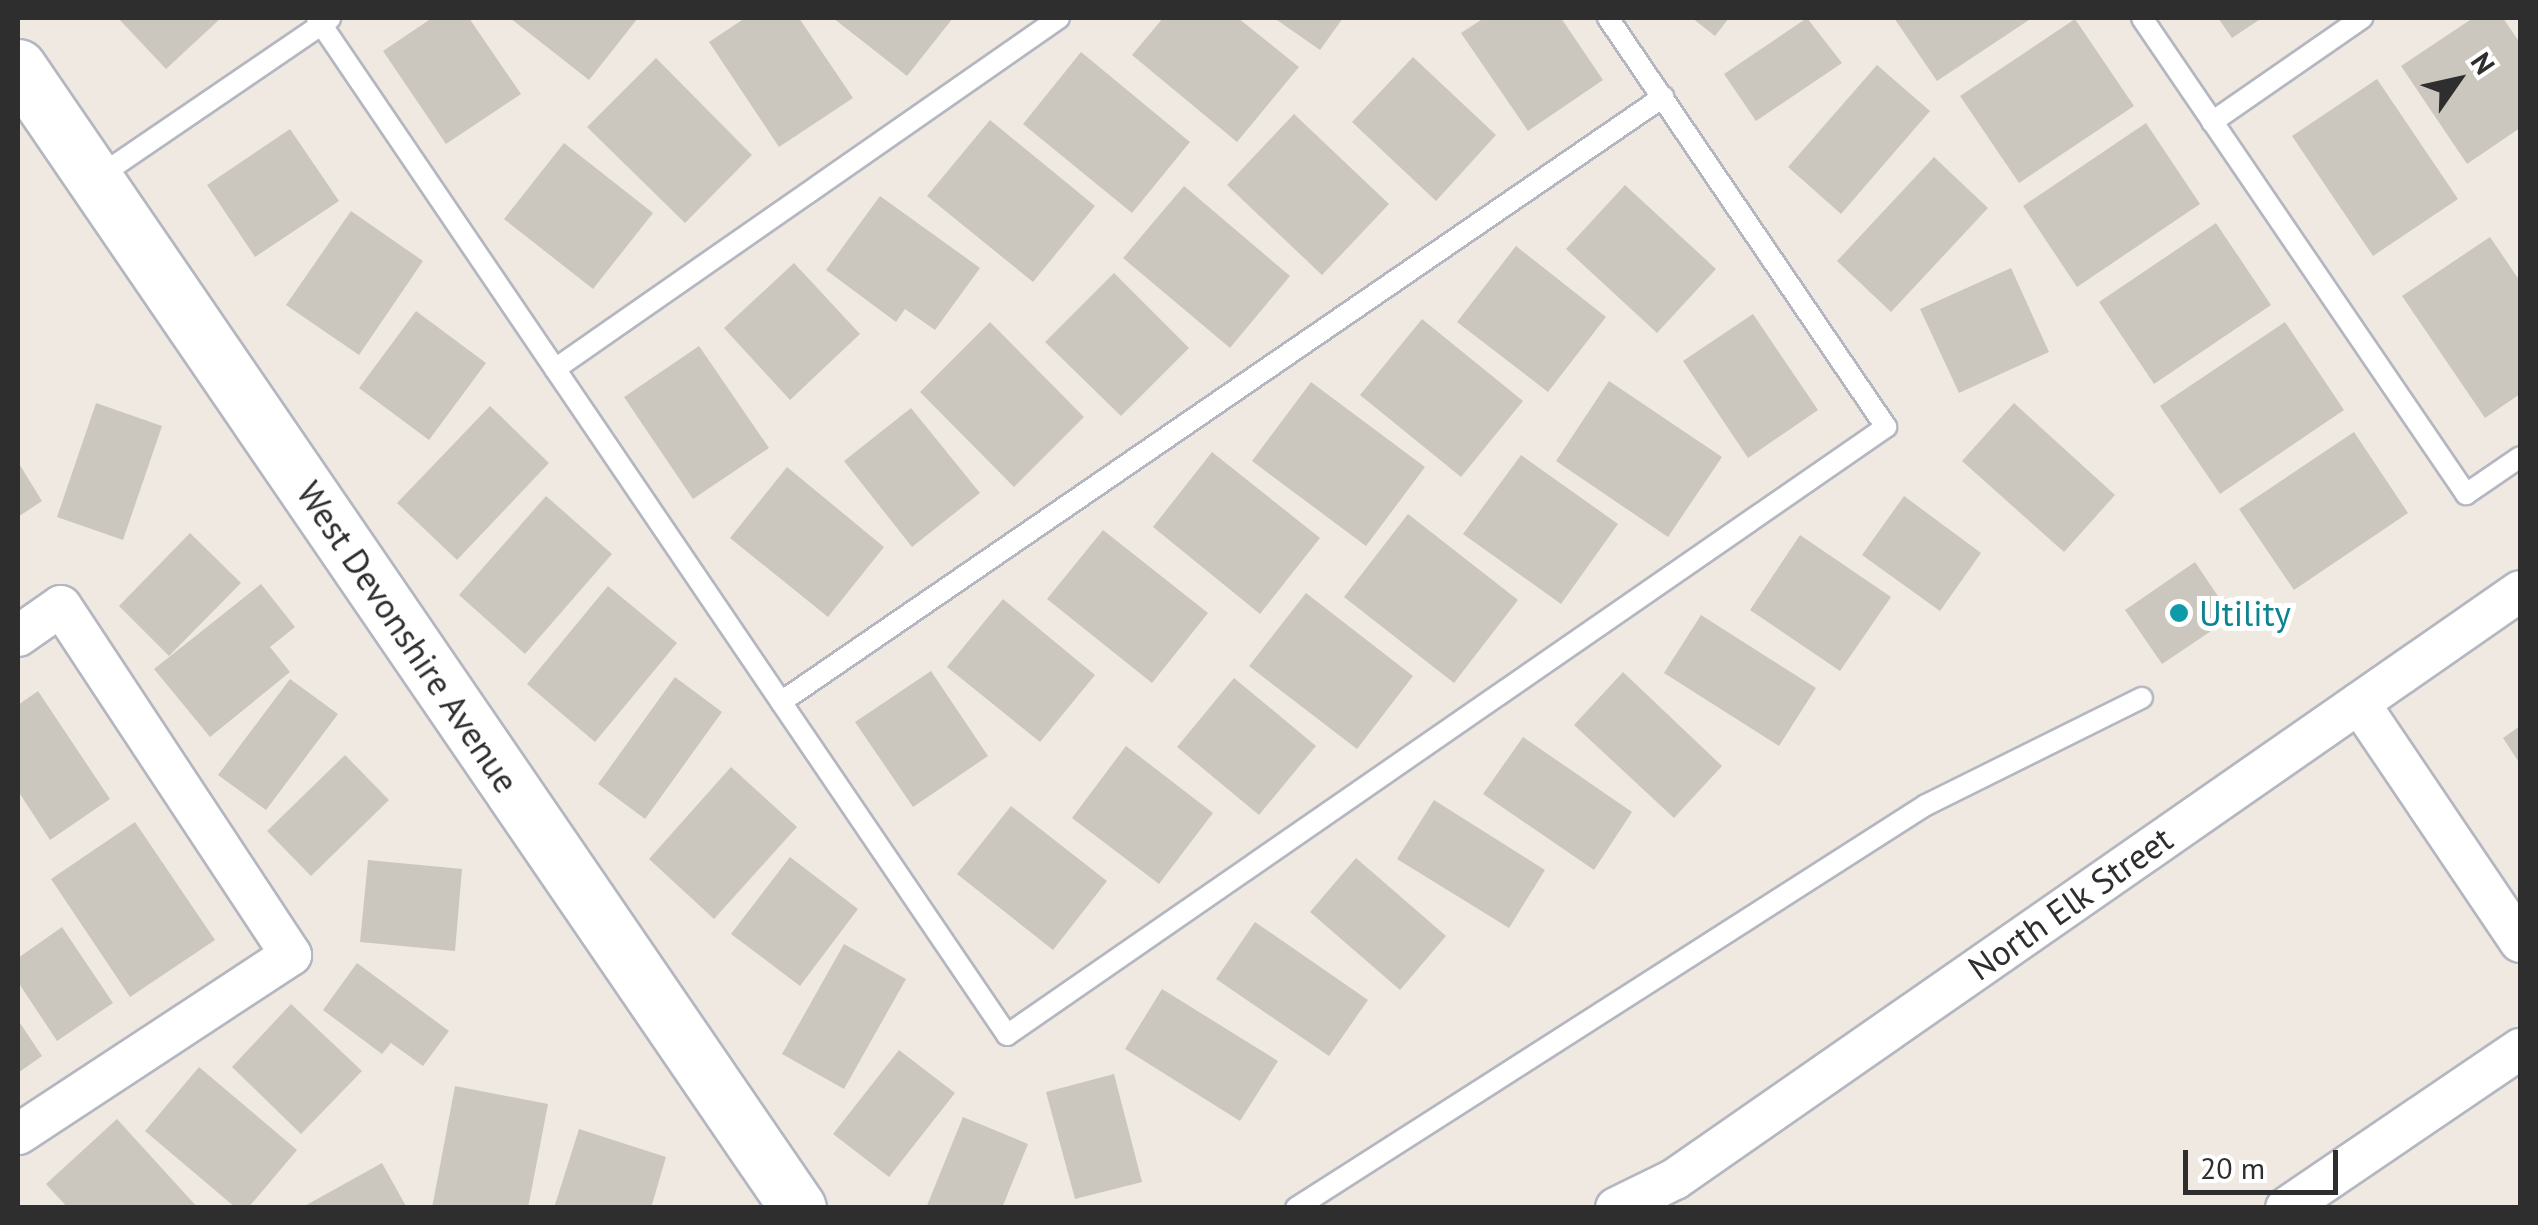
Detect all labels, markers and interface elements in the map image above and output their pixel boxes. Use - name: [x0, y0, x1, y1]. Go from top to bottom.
- north arrow: [2408, 30, 2508, 130]
- text: N: [2463, 45, 2504, 81]
- street label: West Devonshire Avenue: [288, 473, 528, 801]
- place label: Utility: [2199, 592, 2291, 634]
- marker: Utility: [2168, 602, 2190, 624]
- street label: North Elk Street: [1960, 817, 2180, 989]
- scale bar: [2188, 1130, 2343, 1192]
- text: 20 m: [2200, 1148, 2265, 1187]

